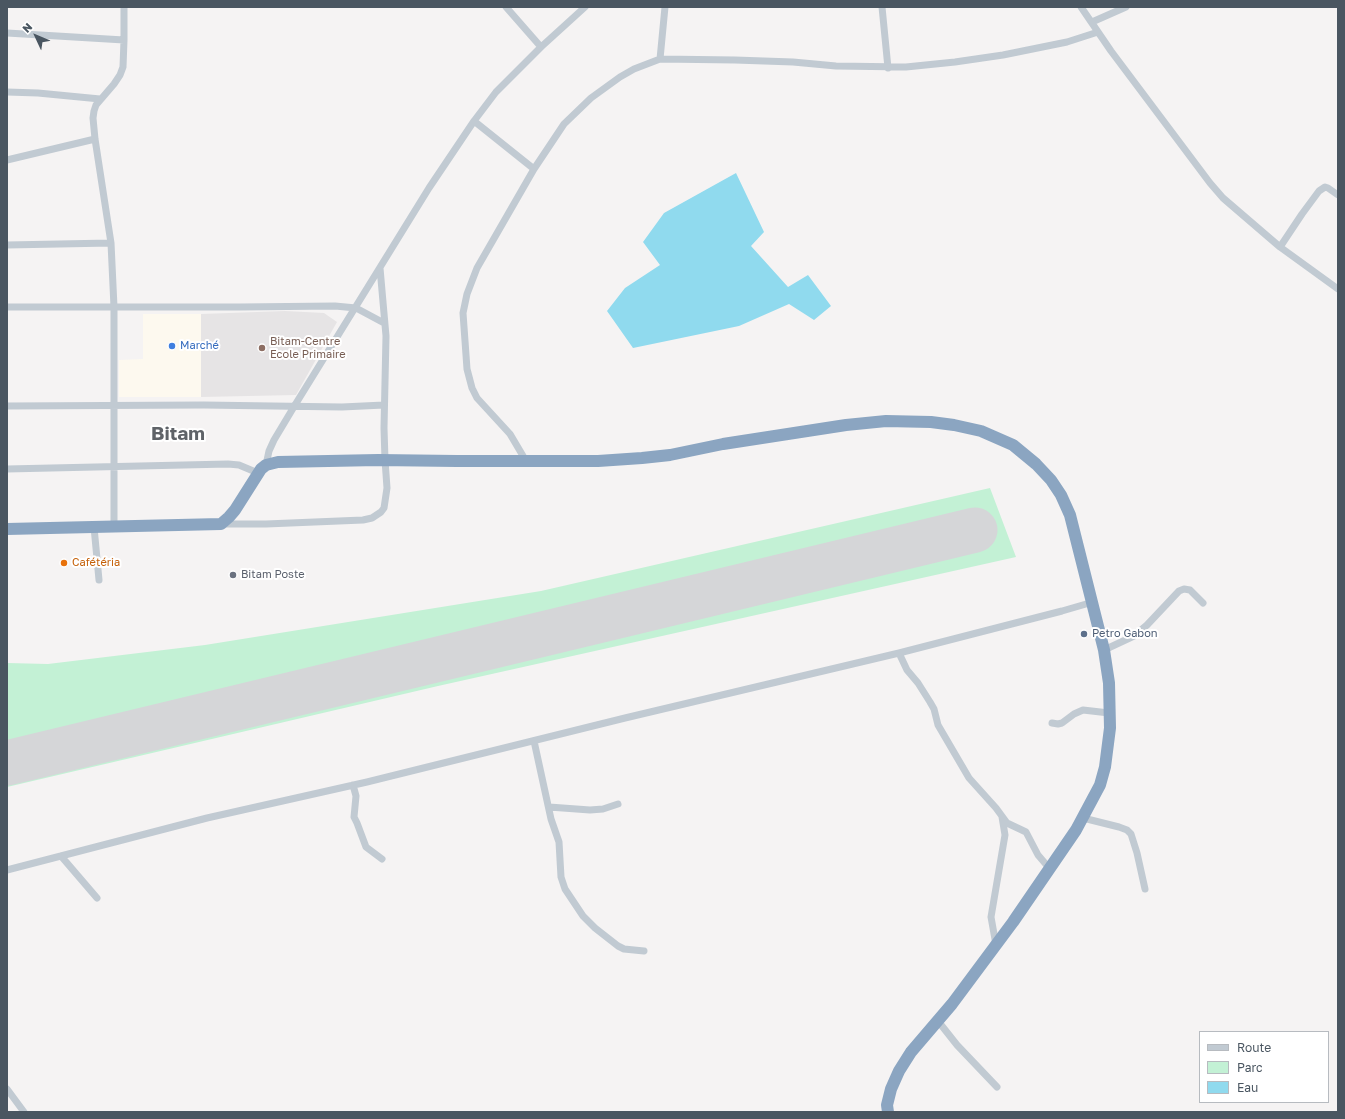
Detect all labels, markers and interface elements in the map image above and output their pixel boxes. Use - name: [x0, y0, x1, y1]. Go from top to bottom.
- north arrow: [16, 16, 56, 56]
- text: N: [19, 20, 35, 35]
- place label: Bitam-Centre Ecole Primaire: [270, 335, 346, 361]
- place label: Marché: [180, 339, 219, 353]
- marker: Marché: [167, 341, 177, 351]
- marker: Bitam-Centre Ecole Primaire: [257, 343, 267, 353]
- district label: Bitam: [151, 423, 205, 445]
- place label: Cafétéria: [72, 556, 120, 570]
- marker: Cafétéria: [59, 558, 69, 568]
- place label: Bitam Poste: [241, 568, 305, 582]
- marker: Bitam Poste: [228, 570, 238, 580]
- place label: Petro Gabon: [1092, 627, 1158, 641]
- marker: Petro Gabon: [1079, 629, 1089, 639]
- legend: [1199, 1031, 1329, 1103]
- text: Route: [1237, 1040, 1271, 1055]
- text: Parc: [1237, 1060, 1263, 1075]
- text: Eau: [1237, 1080, 1258, 1095]

